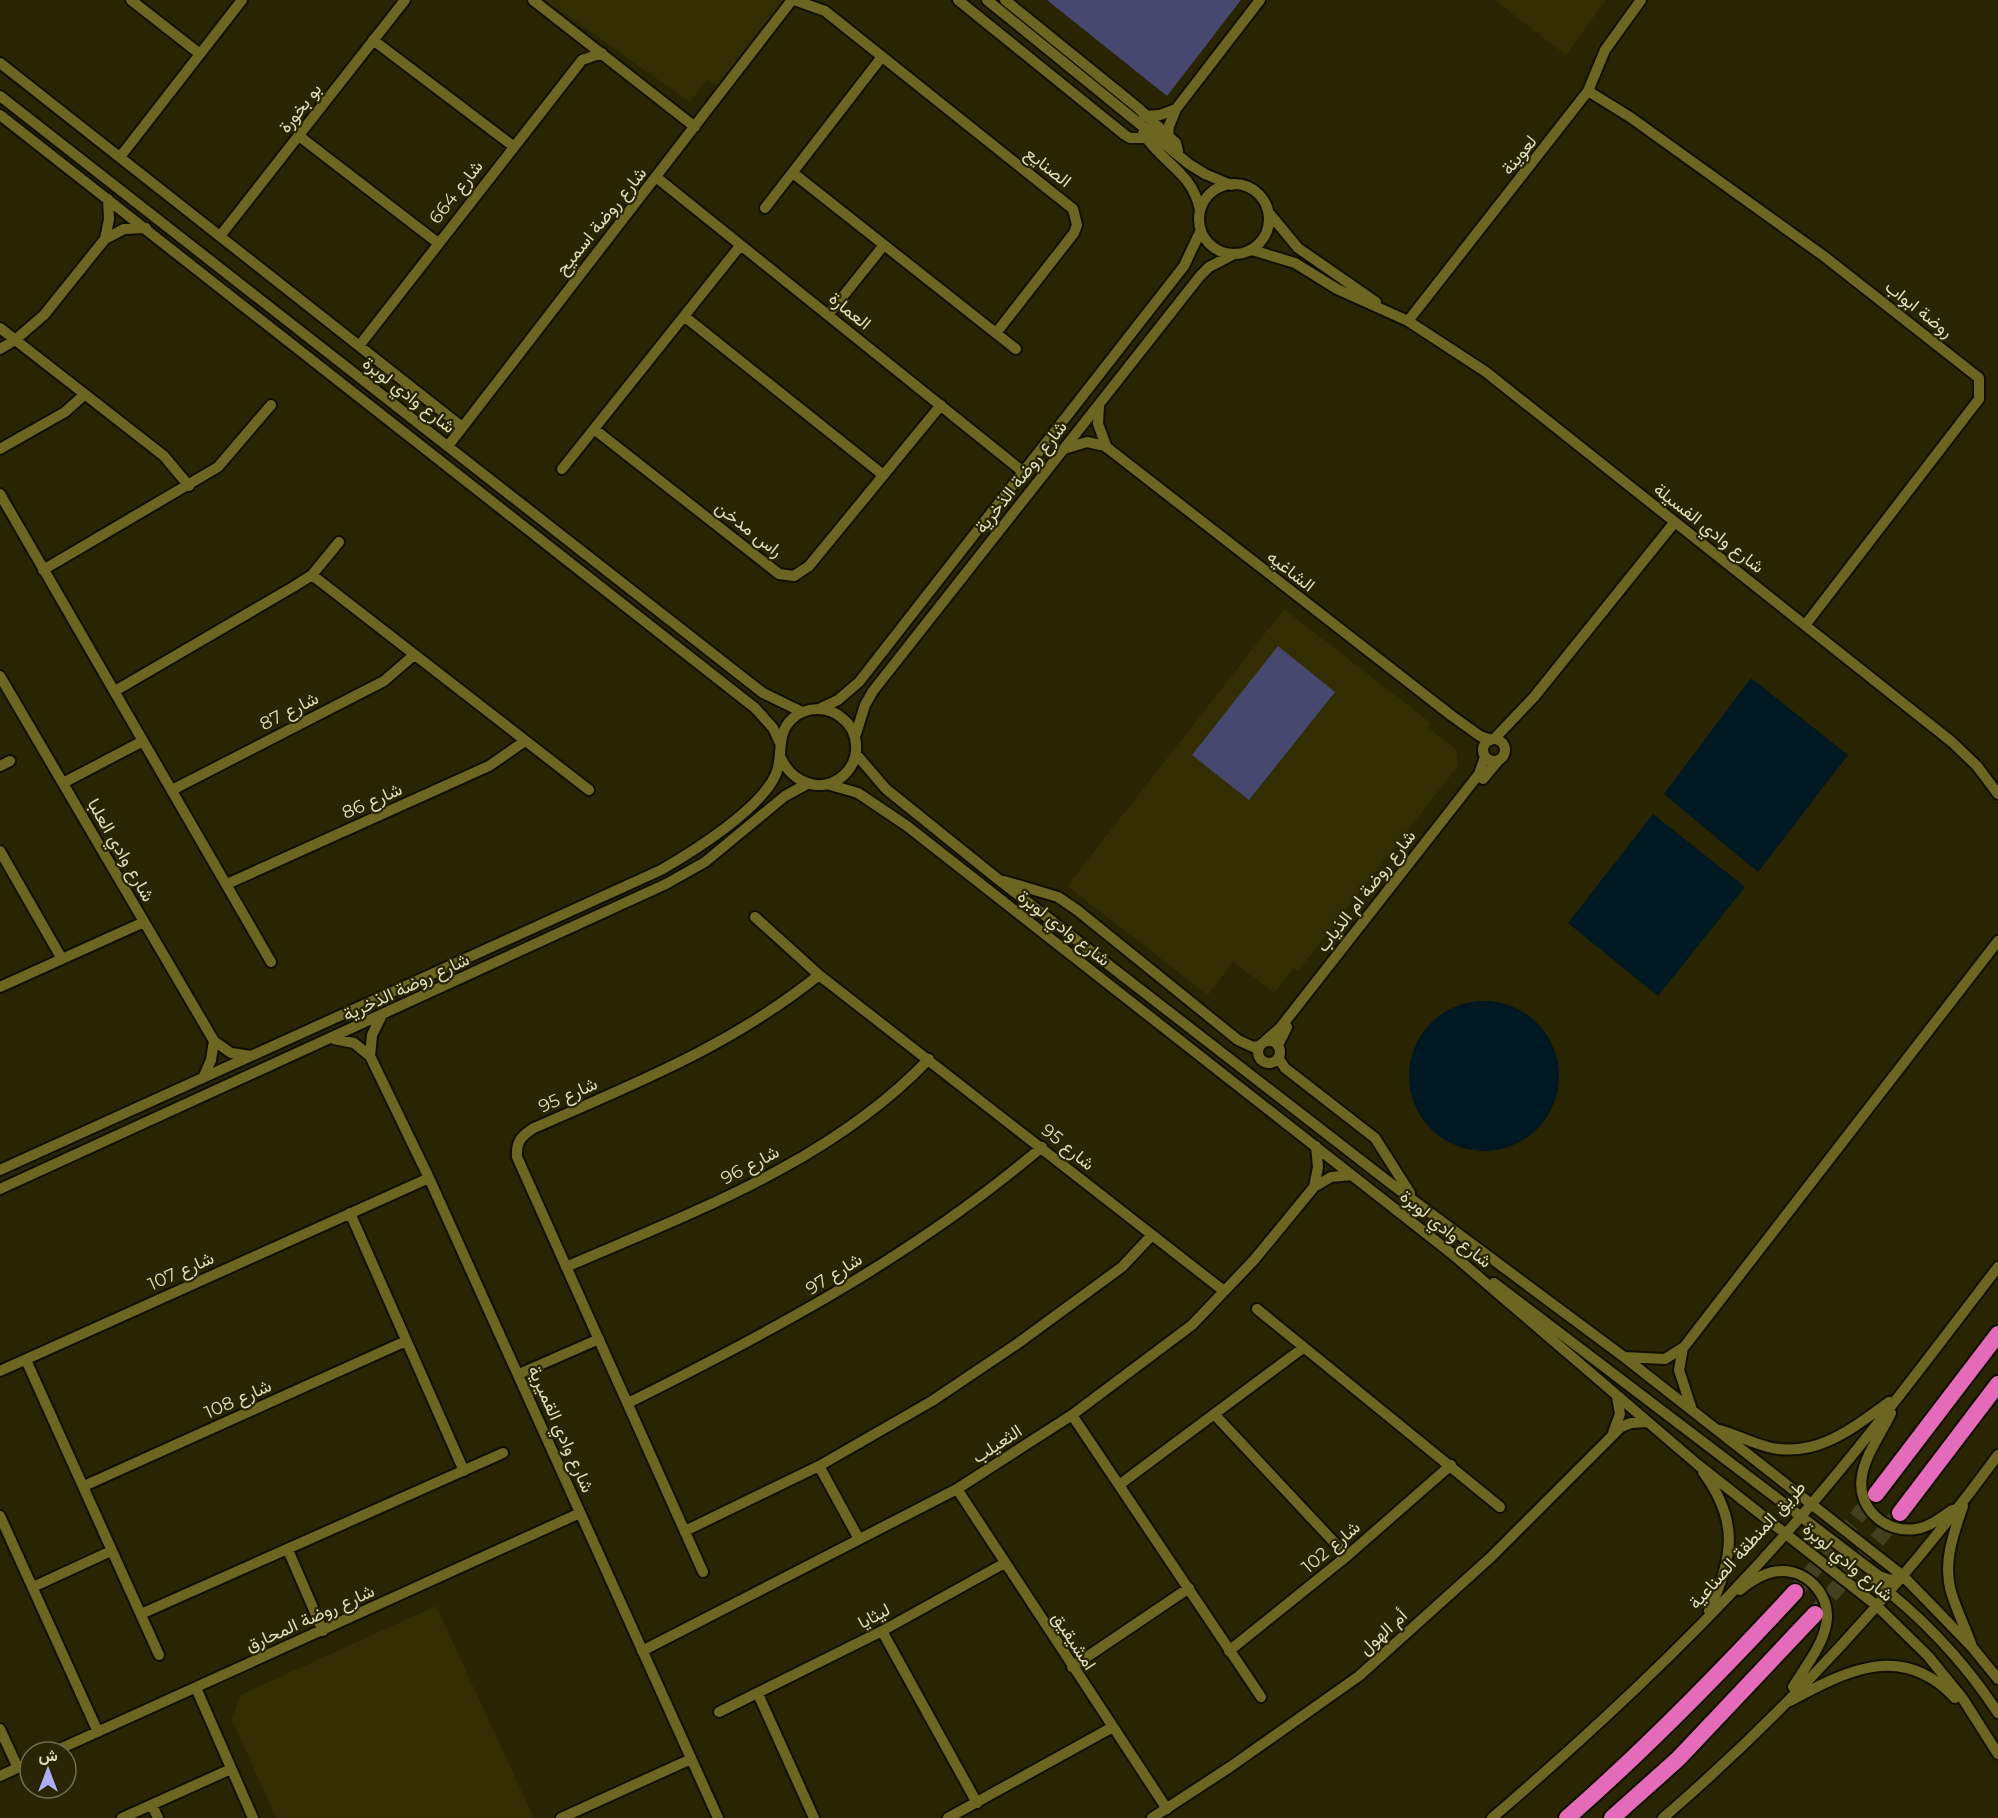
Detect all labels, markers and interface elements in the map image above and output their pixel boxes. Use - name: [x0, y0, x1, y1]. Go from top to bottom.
- street label: بو بخورة: [274, 79, 326, 137]
- street label: لعوينة: [1496, 131, 1542, 179]
- street label: الصنايع: [1020, 142, 1076, 193]
- street label: شارع 664: [424, 156, 488, 229]
- street label: شارع روضة اسميح: [551, 163, 652, 280]
- street label: روضة ابواب: [1881, 276, 1957, 342]
- street label: العمارة: [824, 287, 876, 335]
- street label: شارع وادي لوبرة: [356, 352, 460, 441]
- street label: شارع روضة الذخرية: [970, 416, 1073, 538]
- street label: شارع وادي الفسيلة: [1647, 478, 1769, 581]
- street label: راس مدخن: [711, 496, 787, 562]
- street label: الشاغيه: [1263, 546, 1319, 596]
- street label: شارع 87: [256, 687, 323, 736]
- street label: شارع 86: [339, 778, 406, 825]
- street label: شارع وادي العلبا: [79, 795, 159, 907]
- street label: شارع روضة ام الذياب: [1312, 826, 1421, 957]
- street label: شارع وادي لوبرة: [1011, 885, 1115, 974]
- street label: شارع روضة الذخرية: [339, 948, 473, 1027]
- street label: شارع 95: [535, 1072, 601, 1119]
- street label: شارع 95: [1036, 1119, 1099, 1176]
- street label: شارع 96: [717, 1141, 783, 1190]
- street label: شارع وادي لوبرة: [1393, 1185, 1496, 1276]
- street label: شارع 107: [145, 1247, 218, 1296]
- street label: شارع 97: [802, 1248, 867, 1301]
- street label: شارع وادي القميرية: [519, 1362, 599, 1498]
- street label: شارع 108: [201, 1375, 275, 1424]
- street label: الثعيلب: [968, 1420, 1026, 1468]
- street label: طريق المنطقة الصناعية: [1684, 1476, 1810, 1614]
- street label: شارع 102: [1297, 1516, 1365, 1579]
- street label: شارع وادي لوبرة: [1796, 1518, 1898, 1609]
- street label: شارع روضة المحارق: [242, 1580, 378, 1657]
- street label: ليثايا: [854, 1598, 894, 1634]
- street label: أم الهول: [1354, 1605, 1412, 1660]
- street label: امشيقيق: [1047, 1608, 1101, 1674]
- north arrow: [18, 1740, 78, 1800]
- text: ش: [38, 1746, 58, 1765]

